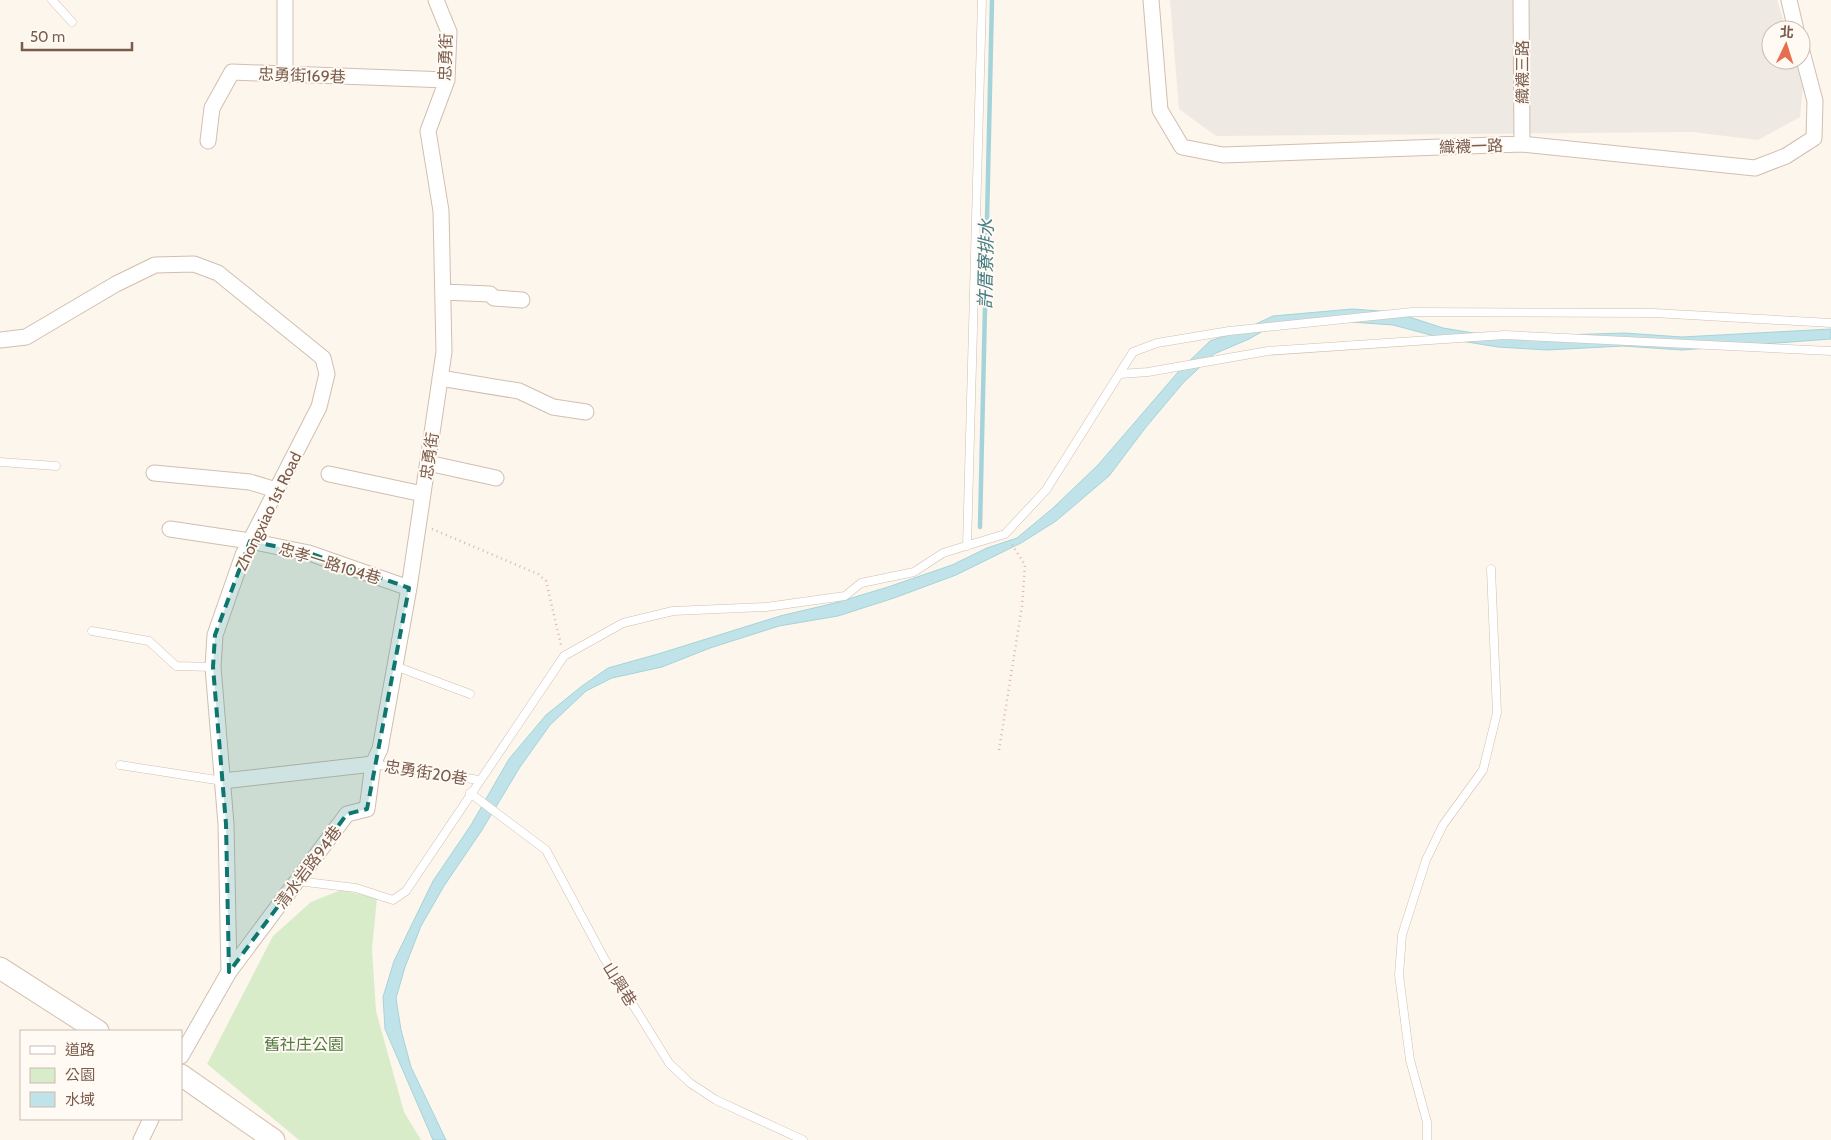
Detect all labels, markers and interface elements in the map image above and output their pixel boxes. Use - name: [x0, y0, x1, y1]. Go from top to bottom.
- scale bar: [22, 20, 132, 52]
- north arrow: [1761, 20, 1811, 70]
- text: 北: [1779, 23, 1795, 41]
- text: 50 m: [30, 28, 65, 46]
- street label: 忠勇街: [435, 33, 456, 81]
- street label: 織襪三路: [1513, 40, 1532, 104]
- street label: 忠勇街169巷: [258, 64, 346, 87]
- street label: 織襪一路: [1439, 136, 1503, 157]
- water label: 許厝寮排水: [974, 218, 998, 309]
- street label: 忠勇街: [417, 431, 442, 481]
- street label: Zhongxiao 1st Road: [231, 449, 305, 574]
- street label: 忠孝一路104巷: [277, 539, 383, 588]
- street label: 忠勇街20巷: [383, 757, 469, 788]
- street label: 清水岩路94巷: [271, 822, 346, 912]
- street label: 山興巷: [599, 959, 640, 1010]
- legend: [20, 1030, 182, 1120]
- park label: 舊社庄公園: [264, 1035, 344, 1054]
- text: 道路: [65, 1041, 95, 1059]
- text: 公園: [65, 1066, 95, 1084]
- text: 水域: [65, 1091, 95, 1109]

